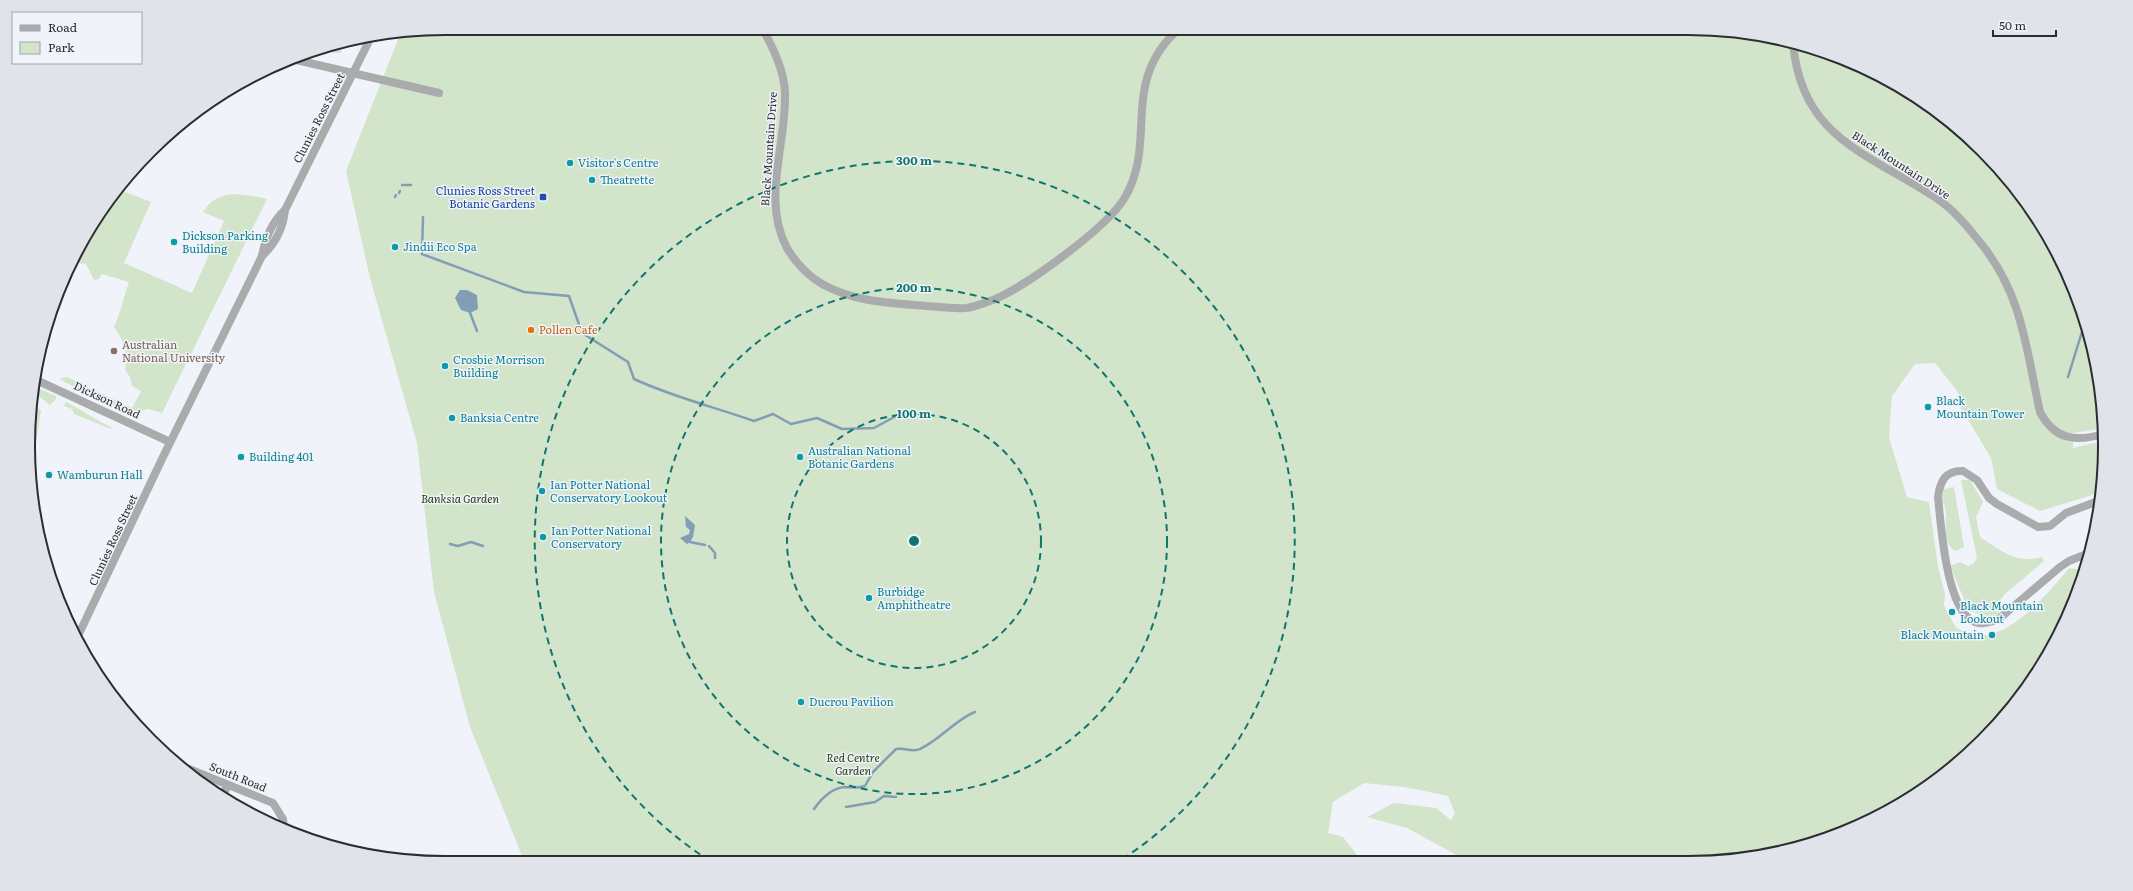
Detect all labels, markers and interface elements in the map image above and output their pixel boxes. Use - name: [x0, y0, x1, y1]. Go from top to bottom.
- legend: [12, 12, 142, 64]
- scale bar: [1993, 12, 2056, 38]
- text: 50 m: [1999, 16, 2026, 34]
- text: Road: [48, 18, 78, 36]
- text: Park: [48, 38, 75, 56]
- street label: Clunies Ross Street: [288, 69, 348, 165]
- street label: Black Mountain Drive: [756, 91, 780, 207]
- street label: Black Mountain Drive: [1849, 126, 1954, 202]
- text: 300 m: [896, 151, 932, 169]
- place label: Visitor's Centre: [578, 154, 659, 170]
- marker: Visitor's Centre: [565, 158, 575, 168]
- place label: Theatrette: [600, 171, 654, 187]
- marker: Theatrette: [587, 175, 597, 185]
- place label: Clunies Ross Street Botanic Gardens: [436, 182, 536, 211]
- marker: Clunies Ross Street Botanic Gardens: [538, 192, 548, 202]
- place label: Dickson Parking Building: [182, 227, 269, 256]
- marker: Dickson Parking Building: [169, 237, 179, 247]
- place label: Jindii Eco Spa: [403, 238, 477, 254]
- marker: Jindii Eco Spa: [390, 242, 400, 252]
- text: 200 m: [896, 278, 932, 296]
- place label: Pollen Cafe: [539, 321, 598, 337]
- marker: Pollen Cafe: [526, 325, 536, 335]
- place label: Australian National University: [122, 336, 226, 365]
- marker: Australian National University: [109, 346, 119, 356]
- place label: Crosbie Morrison Building: [453, 351, 545, 380]
- marker: Crosbie Morrison Building: [440, 361, 450, 371]
- street label: Dickson Road: [72, 377, 144, 422]
- place label: Black Mountain Tower: [1936, 392, 2025, 421]
- marker: Black Mountain Tower: [1923, 402, 1933, 412]
- text: 100 m: [897, 404, 931, 422]
- place label: Banksia Centre: [460, 409, 539, 425]
- marker: Banksia Centre: [447, 413, 457, 423]
- place label: Australian National Botanic Gardens: [808, 442, 911, 471]
- place label: Building 401: [249, 448, 314, 464]
- marker: Building 401: [236, 452, 246, 462]
- marker: Australian National Botanic Gardens: [795, 452, 805, 462]
- place label: Wamburun Hall: [57, 466, 143, 482]
- marker: Wamburun Hall: [44, 470, 54, 480]
- place label: Ian Potter National Conservatory Lookout: [550, 476, 668, 505]
- marker: Ian Potter National Conservatory Lookout: [537, 486, 547, 496]
- park label: Banksia Garden: [421, 490, 499, 506]
- street label: Clunies Ross Street: [84, 491, 141, 588]
- place label: Ian Potter National Conservatory: [551, 522, 651, 551]
- marker: Ian Potter National Conservatory: [538, 532, 548, 542]
- centre of rings: [907, 534, 921, 548]
- place label: Burbidge Amphitheatre: [877, 583, 951, 612]
- marker: Burbidge Amphitheatre: [864, 593, 874, 603]
- place label: Black Mountain Lookout: [1960, 597, 2043, 626]
- marker: Black Mountain Lookout: [1947, 607, 1957, 617]
- place label: Black Mountain: [1901, 626, 1984, 642]
- marker: Black Mountain: [1987, 630, 1997, 640]
- place label: Ducrou Pavilion: [809, 693, 894, 709]
- marker: Ducrou Pavilion: [796, 697, 806, 707]
- park label: Red Centre Garden: [826, 749, 880, 778]
- street label: South Road: [207, 757, 270, 795]

